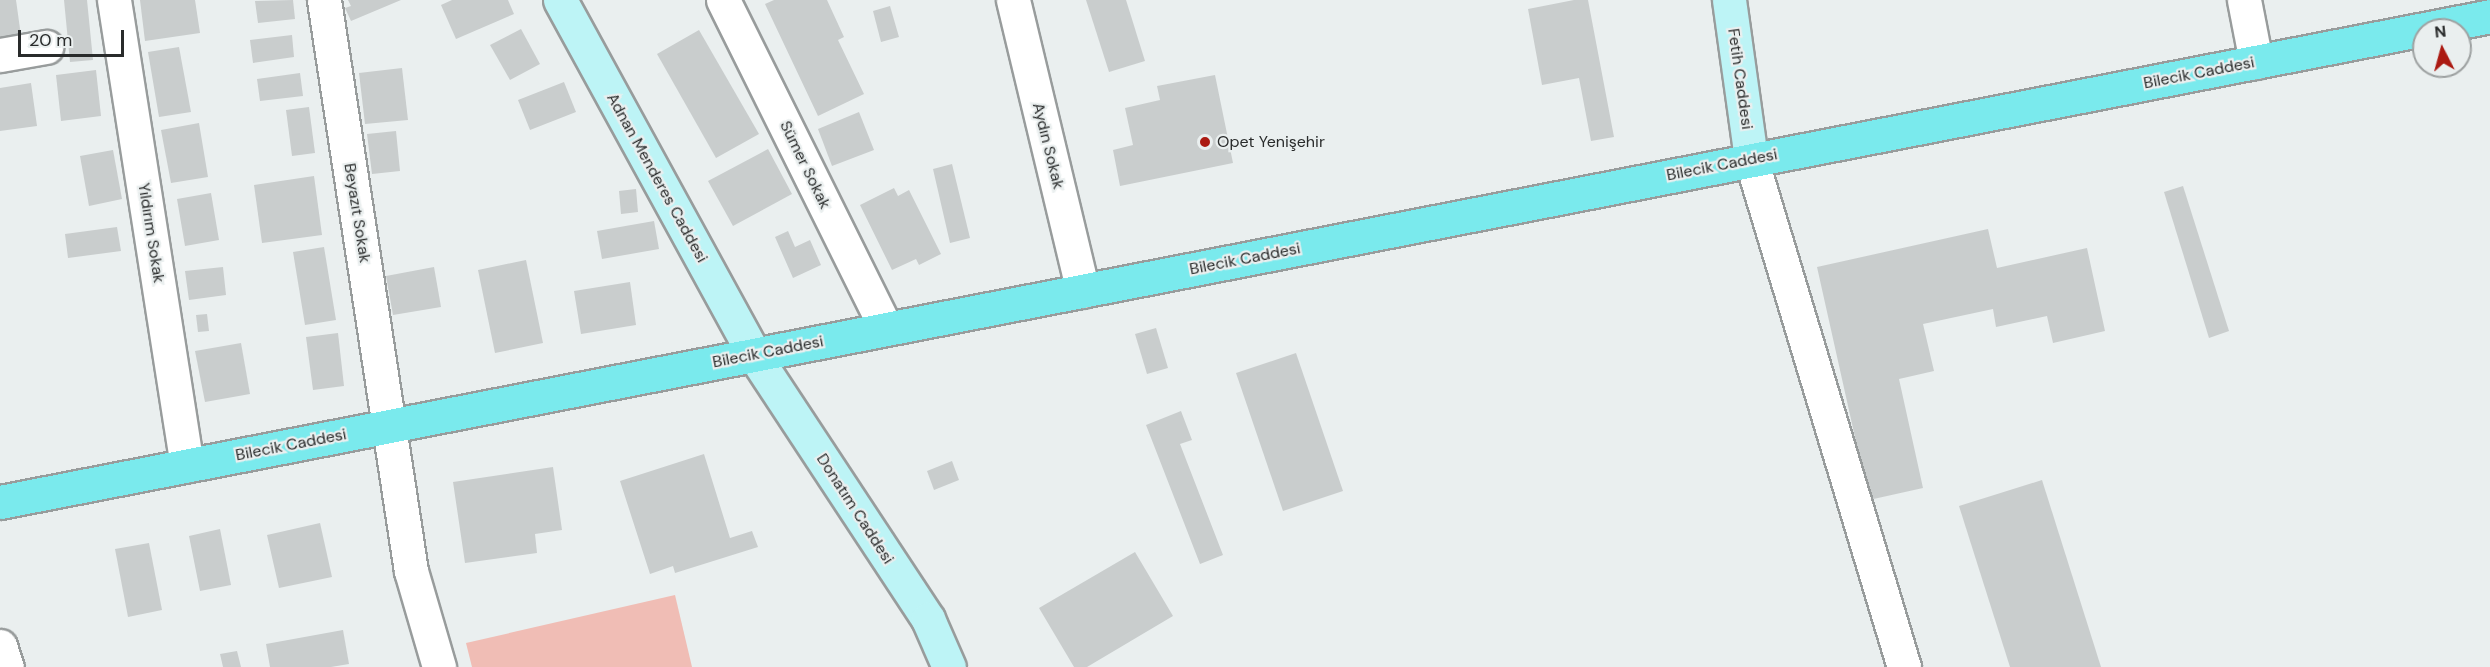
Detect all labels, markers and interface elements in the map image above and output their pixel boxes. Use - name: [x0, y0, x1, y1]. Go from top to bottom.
- scale bar: [21, 18, 128, 56]
- north arrow: [2412, 18, 2472, 78]
- text: N: [2433, 21, 2447, 43]
- street label: Fetih Caddesi: [1723, 27, 1757, 131]
- text: 20 m: [29, 28, 72, 52]
- street label: Bilecik Caddesi: [2142, 53, 2256, 93]
- street label: Adnan Menderes Caddesi: [602, 90, 712, 266]
- street label: Aydın Sokak: [1028, 101, 1068, 191]
- street label: Sümer Sokak: [775, 118, 835, 212]
- place label: Opet Yenişehir: [1217, 132, 1325, 152]
- marker: Opet Yenişehir: [1198, 135, 1212, 149]
- street label: Bilecik Caddesi: [1665, 145, 1779, 185]
- street label: Beyazıt Sokak: [340, 162, 374, 264]
- street label: Yıldırım Sokak: [134, 182, 168, 284]
- street label: Bilecik Caddesi: [1188, 239, 1302, 279]
- street label: Bilecik Caddesi: [711, 332, 825, 372]
- street label: Bilecik Caddesi: [234, 425, 348, 465]
- street label: Donatım Caddesi: [812, 450, 898, 568]

